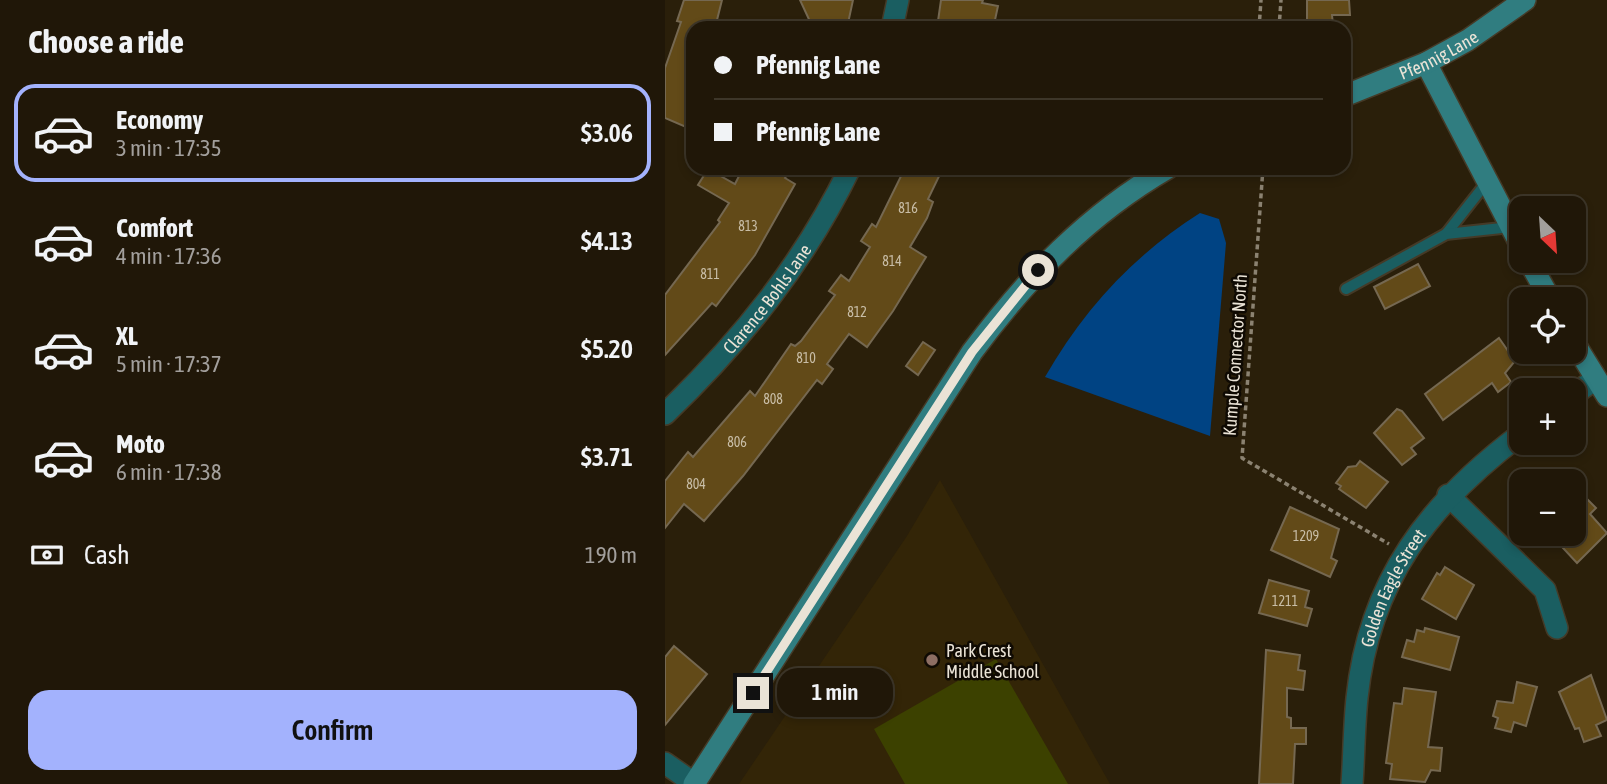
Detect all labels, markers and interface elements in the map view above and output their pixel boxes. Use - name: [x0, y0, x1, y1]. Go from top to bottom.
- text: Choose a ride: [28, 23, 184, 60]
- street label: Pfennig Lane: [1396, 26, 1482, 83]
- text: Pfennig Lane: [756, 50, 880, 80]
- icon: car: [32, 102, 95, 165]
- text: Economy: [116, 105, 203, 135]
- text: Pfennig Lane: [756, 117, 880, 147]
- text: $3.06: [581, 118, 633, 148]
- text: 3 min · 17:35: [116, 135, 222, 161]
- north arrow: [1509, 196, 1585, 273]
- map controls: [1509, 196, 1586, 546]
- house number: 816: [898, 200, 918, 216]
- icon: car: [32, 210, 95, 273]
- text: Comfort: [116, 213, 193, 243]
- house number: 813: [738, 218, 758, 234]
- text: $4.13: [581, 226, 633, 256]
- street label: Clarence Bohls Lane: [718, 240, 815, 358]
- text: 4 min · 17:36: [116, 243, 222, 269]
- house number: 814: [882, 253, 902, 269]
- route start: [1022, 254, 1054, 286]
- house number: 811: [700, 266, 720, 282]
- street label: Kumple Connector North: [1219, 273, 1251, 437]
- button: locate: [1509, 287, 1586, 364]
- house number: 812: [847, 304, 867, 320]
- icon: car: [32, 318, 95, 381]
- text: XL: [116, 321, 138, 351]
- text: $5.20: [581, 334, 633, 364]
- house number: 810: [796, 350, 816, 366]
- text: 5 min · 17:37: [116, 351, 222, 377]
- button: +: [1509, 378, 1586, 455]
- house number: 808: [763, 391, 783, 407]
- icon: car: [32, 426, 95, 489]
- text: Moto: [116, 429, 165, 459]
- house number: 806: [727, 434, 747, 450]
- text: $3.71: [581, 442, 633, 472]
- text: 6 min · 17:38: [116, 459, 222, 485]
- button: −: [1509, 469, 1586, 546]
- house number: 804: [686, 476, 706, 492]
- street label: Golden Eagle Street: [1356, 524, 1430, 649]
- house number: 1209: [1293, 528, 1319, 544]
- icon: cash: [28, 536, 66, 574]
- text: Cash: [84, 540, 130, 570]
- text: 190 m: [585, 542, 637, 568]
- house number: 1211: [1272, 593, 1298, 609]
- place label: Park Crest Middle School: [946, 640, 1039, 682]
- marker: Park Crest Middle School: [924, 652, 940, 668]
- callout: 1 min: [777, 668, 893, 718]
- route end: [737, 677, 769, 709]
- text: 1 min: [812, 679, 858, 705]
- button: Confirm: [28, 690, 637, 770]

